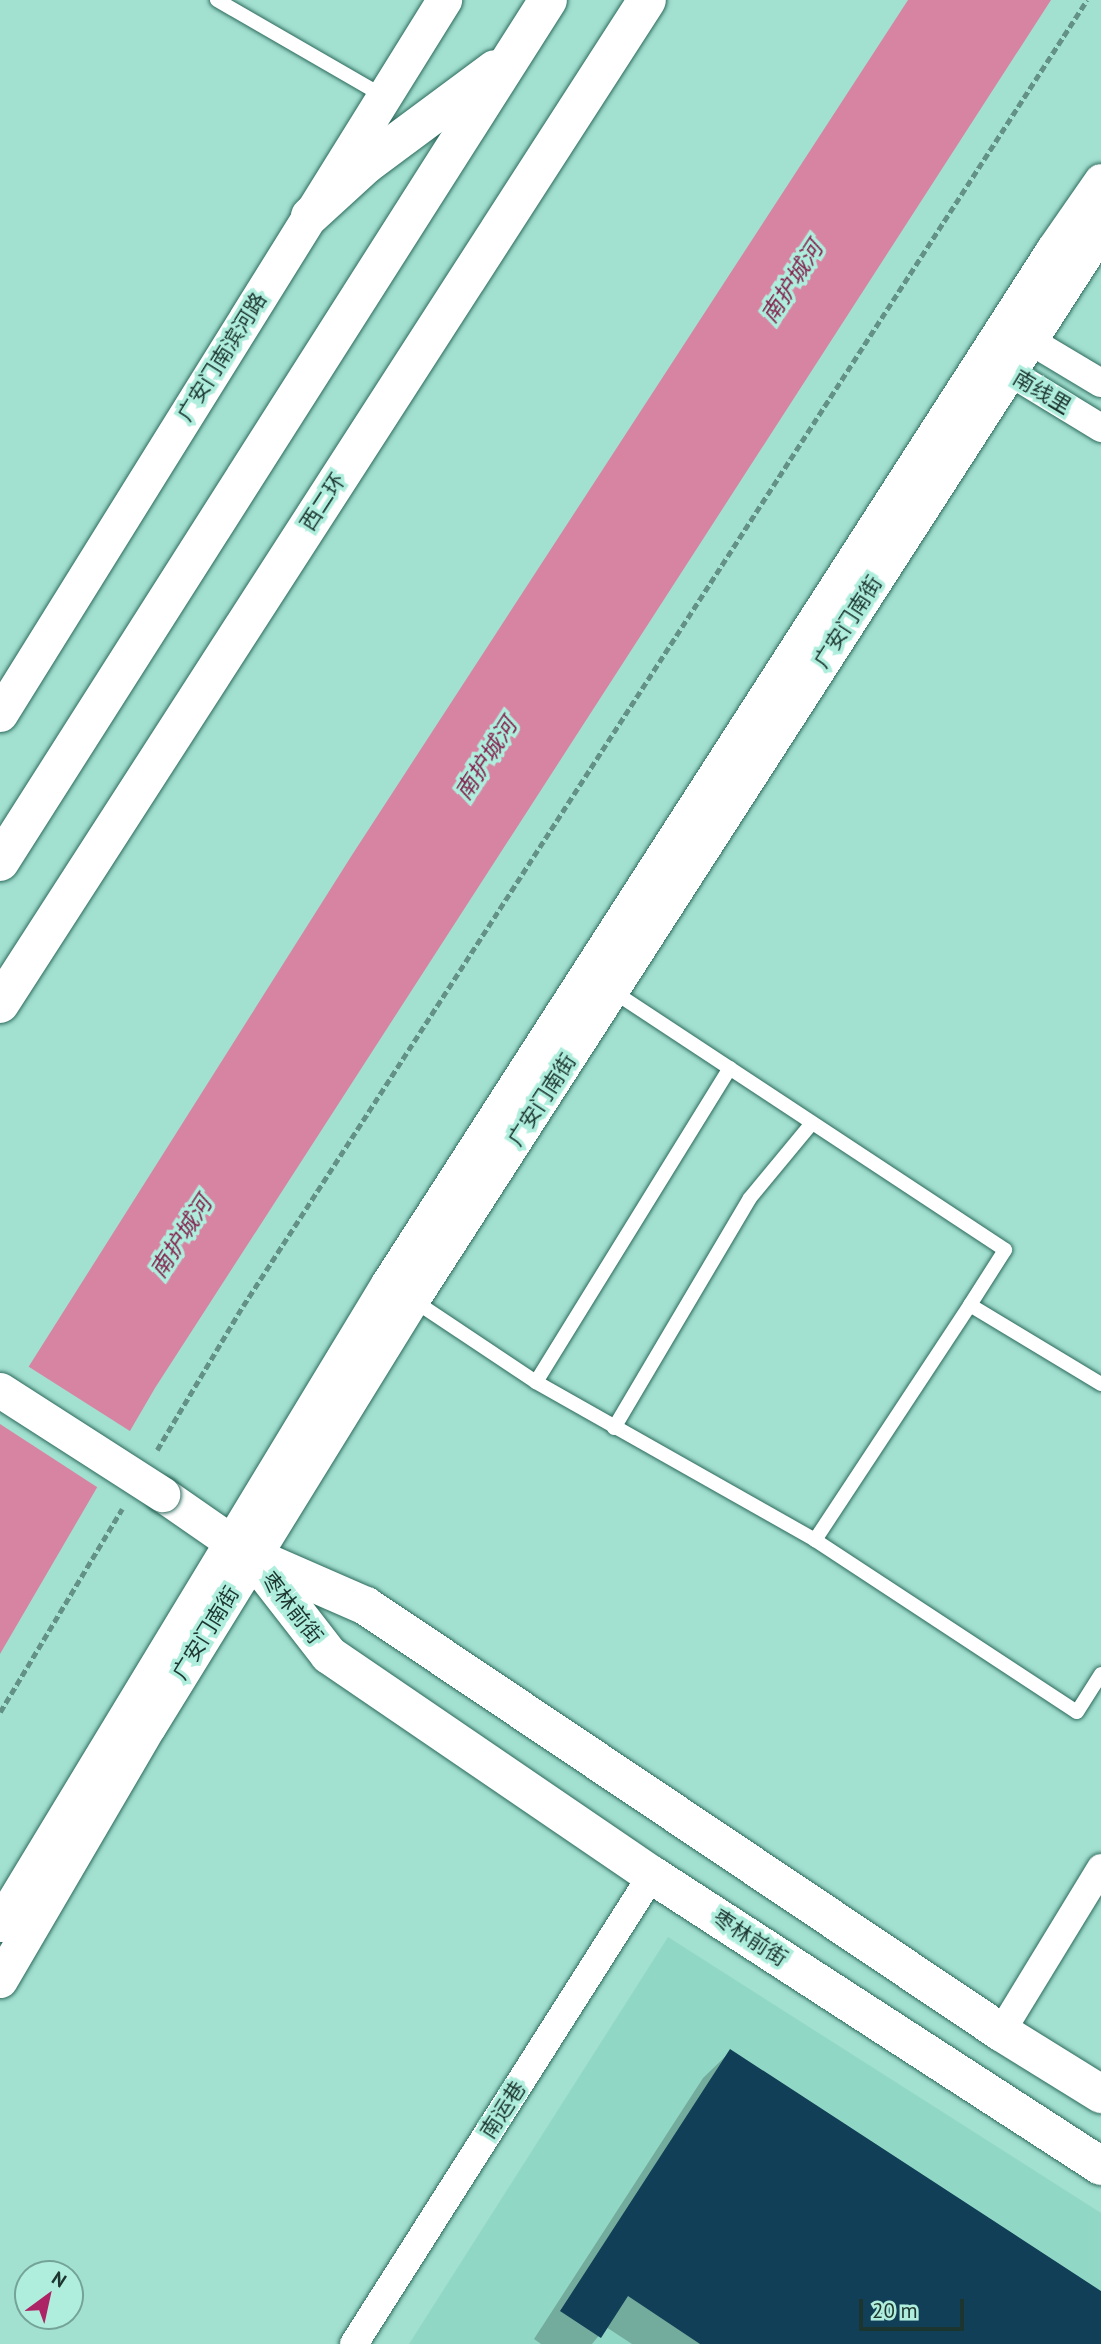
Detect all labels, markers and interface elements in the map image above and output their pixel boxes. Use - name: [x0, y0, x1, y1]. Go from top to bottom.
- water label: 南护城河: [755, 236, 829, 328]
- street label: 广安门南滨河路: [172, 288, 272, 426]
- street label: 南线里: [1009, 365, 1075, 419]
- street label: 西二环: [295, 469, 351, 535]
- street label: 广安门南街: [809, 571, 887, 673]
- water label: 南护城河: [449, 713, 523, 805]
- street label: 广安门南街: [503, 1049, 581, 1151]
- water label: 南护城河: [144, 1191, 218, 1283]
- street label: 枣林前街: [256, 1567, 328, 1649]
- street label: 广安门南街: [167, 1582, 245, 1684]
- street label: 枣林前街: [708, 1905, 792, 1971]
- street label: 南运巷: [475, 2077, 531, 2143]
- north arrow: [14, 2260, 84, 2330]
- text: N: [48, 2266, 71, 2293]
- scale bar: [863, 2284, 968, 2328]
- text: 20 m: [872, 2297, 918, 2324]

